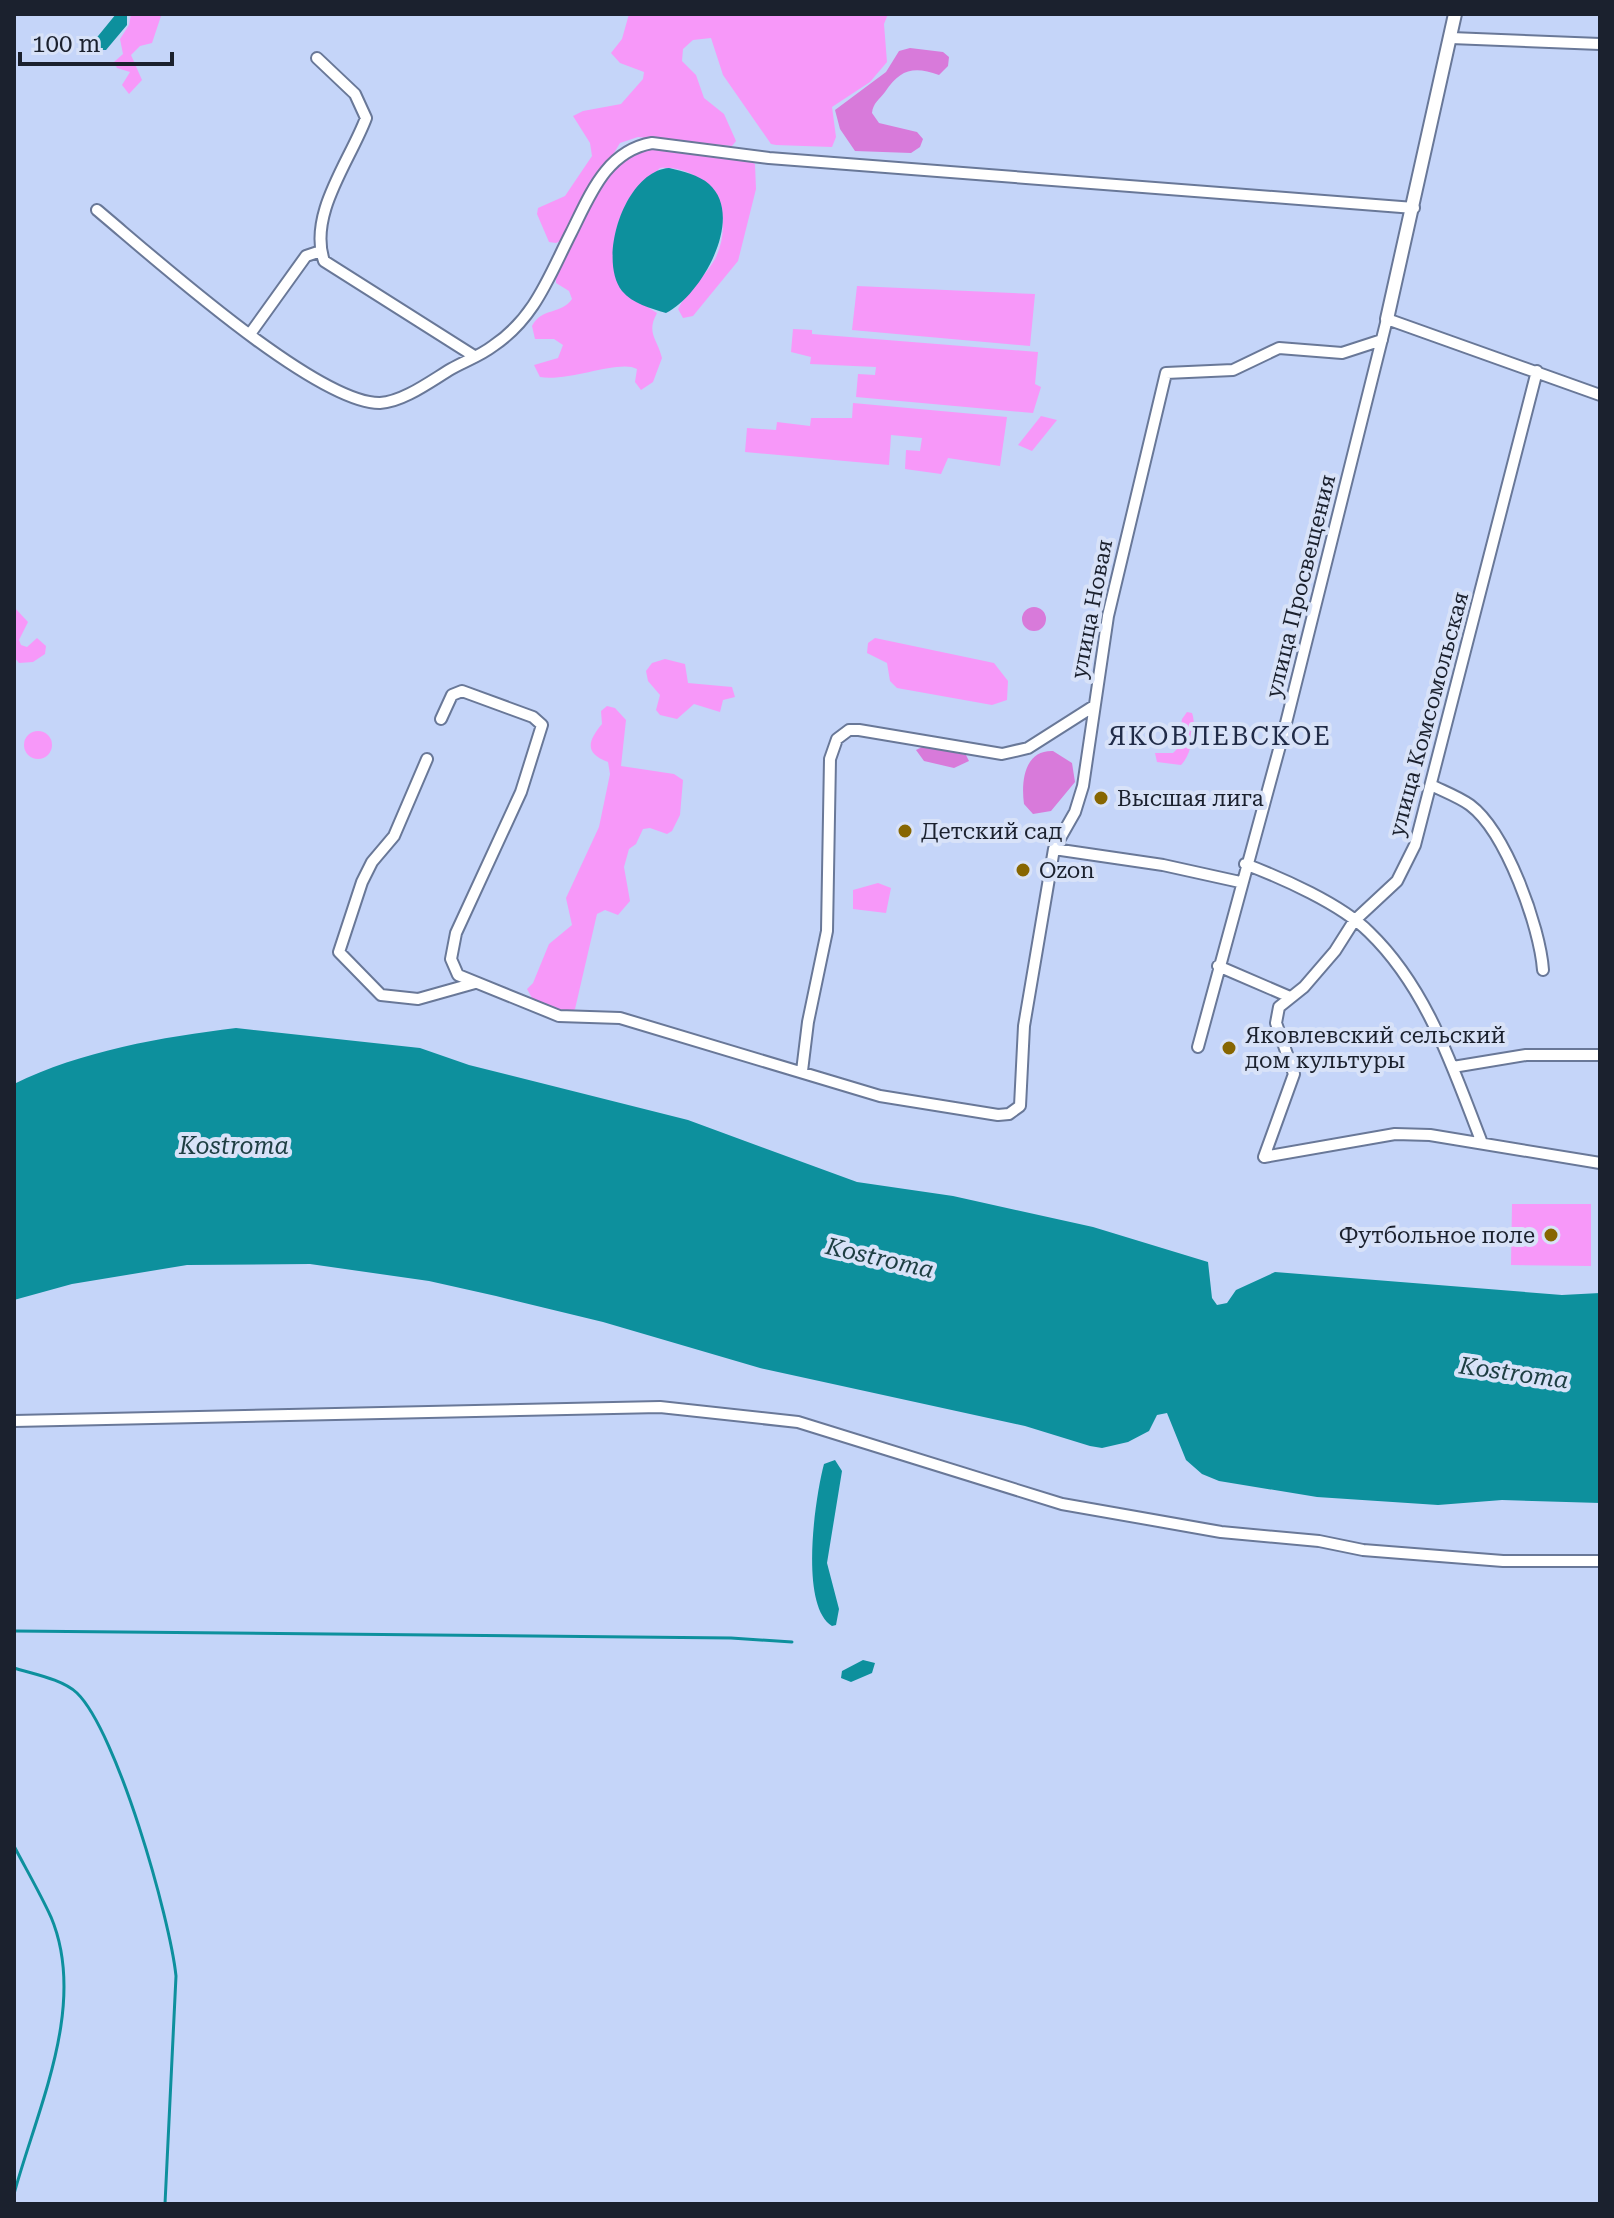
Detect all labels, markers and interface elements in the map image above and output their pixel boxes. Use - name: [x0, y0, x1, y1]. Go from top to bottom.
- scale bar: [20, 16, 172, 66]
- text: 100 m: [32, 30, 100, 58]
- street label: улица Просвещения: [1261, 472, 1340, 700]
- street label: улица Новая: [1066, 537, 1117, 681]
- street label: улица Комсомольская: [1384, 589, 1473, 839]
- district label: ЯКОВЛЕВСКОЕ: [1108, 721, 1332, 751]
- place label: Высшая лига: [1117, 786, 1264, 811]
- marker: Высшая лига: [1092, 789, 1110, 807]
- place label: Детский сад: [921, 819, 1062, 844]
- marker: Детский сад: [896, 822, 914, 840]
- place label: Ozon: [1039, 858, 1095, 883]
- marker: Ozon: [1014, 861, 1032, 879]
- place label: Яковлевский сельский дом культуры: [1245, 1023, 1506, 1073]
- marker: Яковлевский сельский дом культуры: [1220, 1039, 1238, 1057]
- water label: Kostroma: [178, 1132, 289, 1160]
- place label: Футбольное поле: [1339, 1223, 1535, 1248]
- marker: Футбольное поле: [1542, 1226, 1560, 1244]
- water label: Kostroma: [822, 1232, 937, 1284]
- water label: Kostroma: [1457, 1351, 1570, 1395]

